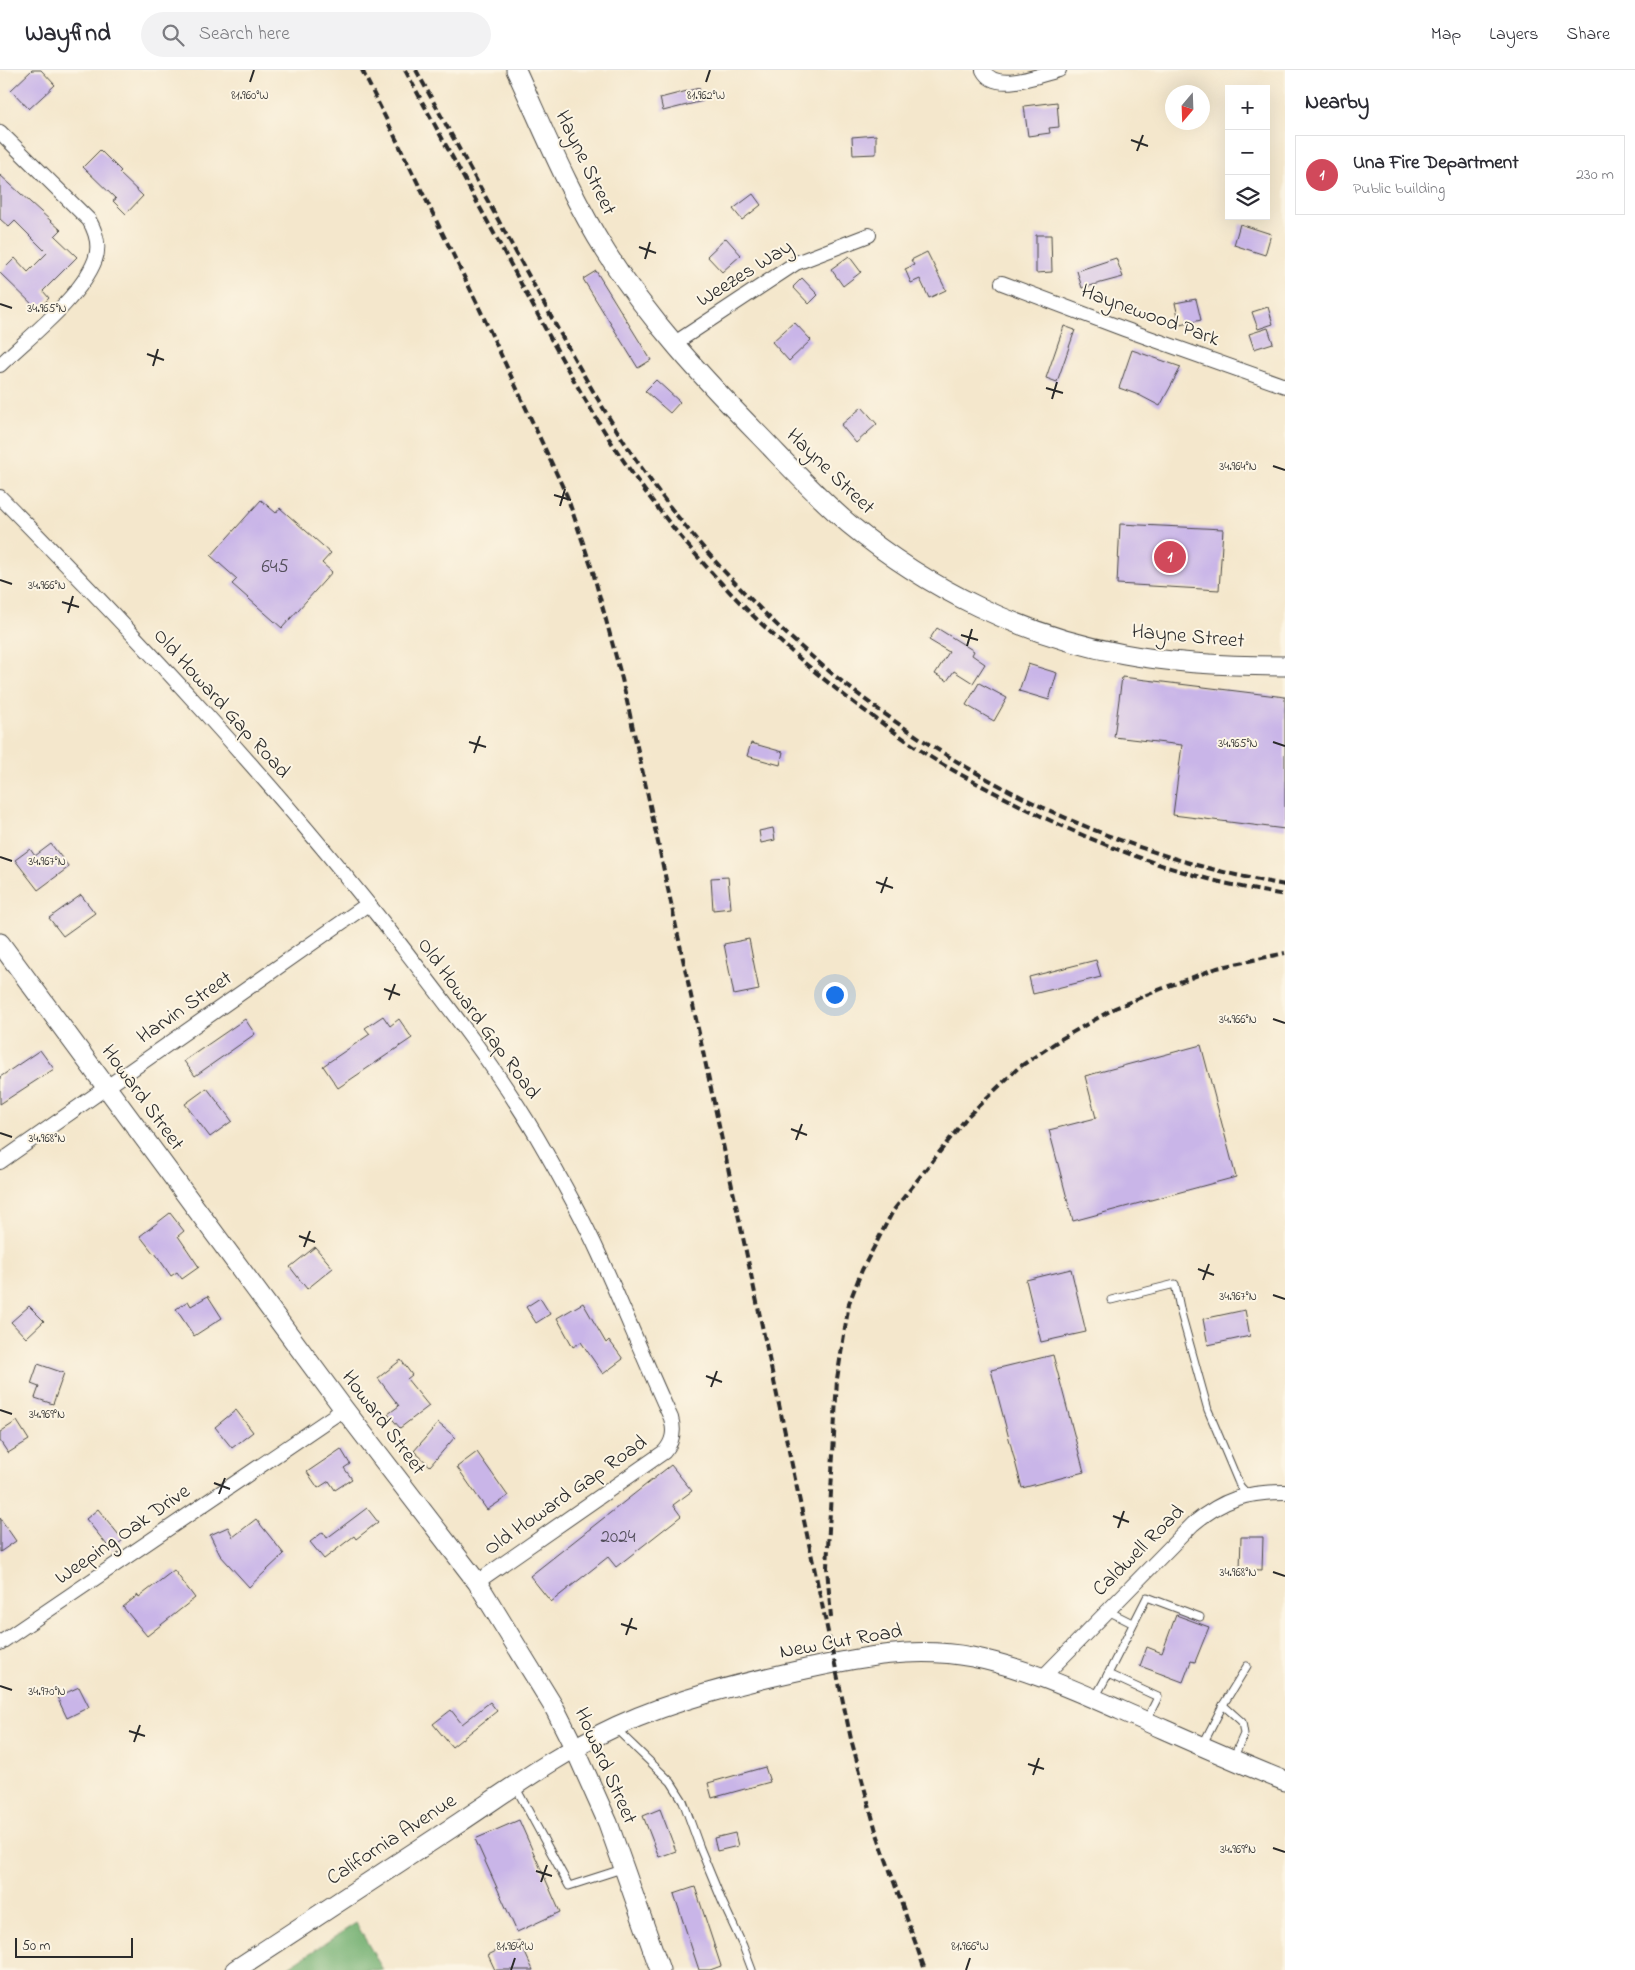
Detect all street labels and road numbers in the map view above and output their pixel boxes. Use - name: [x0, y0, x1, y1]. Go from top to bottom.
- street label: Hayne Street: [545, 106, 623, 221]
- street label: Weezes Way: [691, 233, 800, 317]
- street label: Haynewood Park: [1076, 277, 1224, 357]
- street label: Hayne Street: [777, 422, 881, 524]
- street label: Hayne Street: [1130, 617, 1246, 659]
- street label: Old Howard Gap Road: [145, 622, 297, 786]
- street label: Old Howard Gap Road: [409, 932, 547, 1106]
- street label: Harvin Street: [131, 964, 239, 1052]
- street label: Howard Street: [93, 1039, 191, 1157]
- street label: Howard Street: [333, 1364, 433, 1482]
- street label: Old Howard Gap Road: [478, 1428, 654, 1564]
- street label: Weeping Oak Drive: [49, 1477, 198, 1594]
- street label: Caldwell Road: [1086, 1498, 1192, 1604]
- street label: New Cut Road: [777, 1616, 905, 1668]
- street label: Howard Street: [566, 1703, 644, 1829]
- street label: California Avenue: [321, 1786, 463, 1893]

